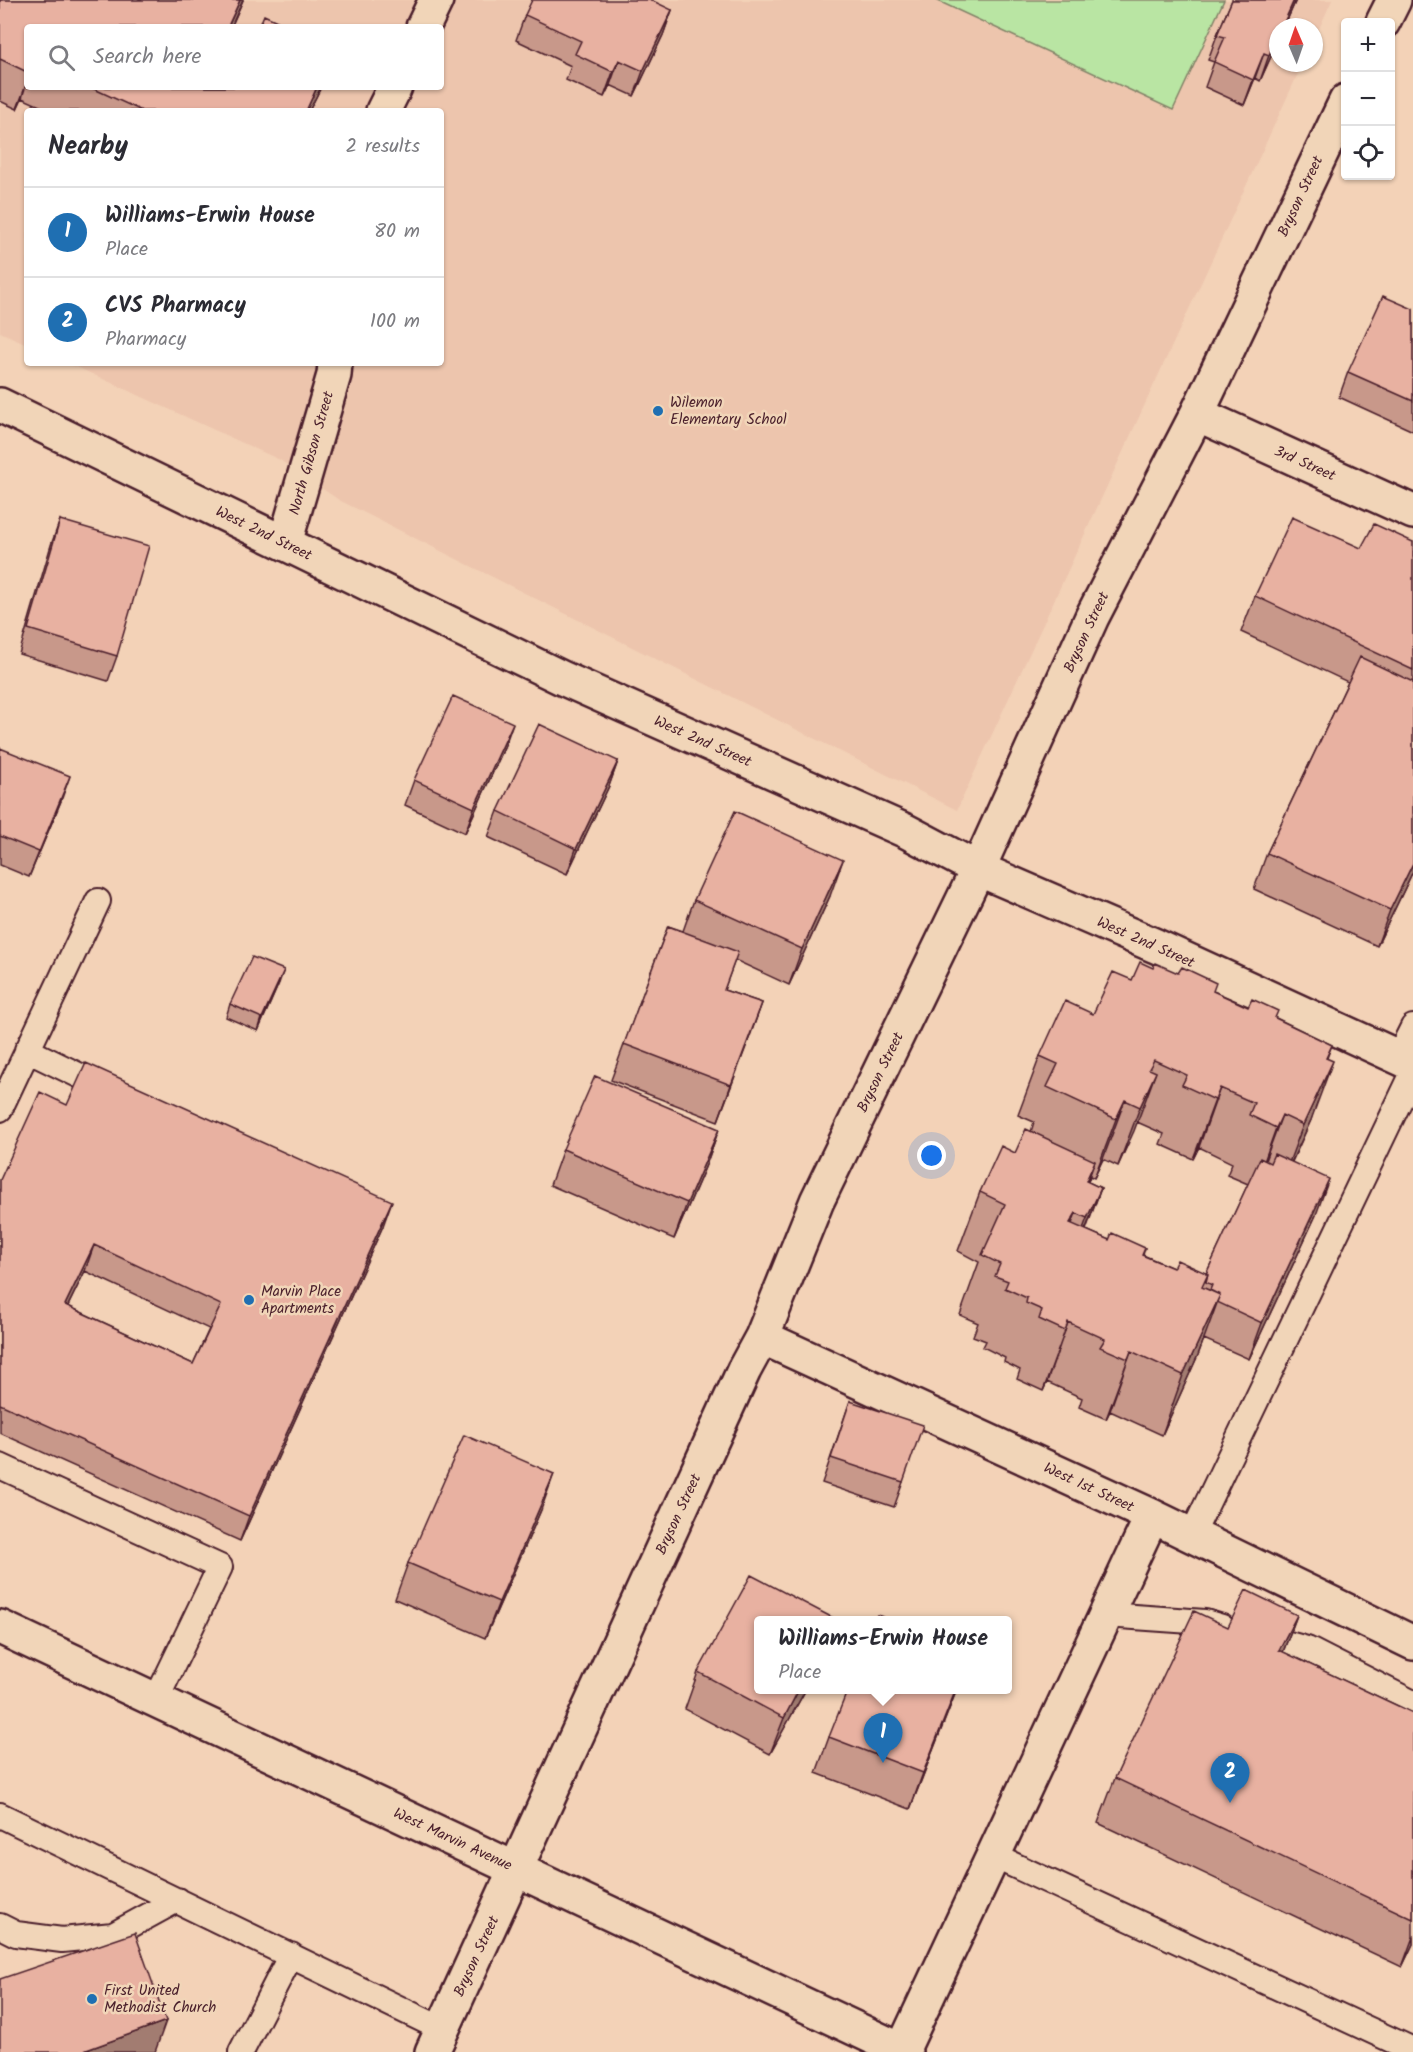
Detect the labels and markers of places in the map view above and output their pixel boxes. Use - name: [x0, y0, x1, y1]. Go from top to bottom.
- place label: Wilemon Elementary School: [670, 391, 787, 432]
- marker: Wilemon Elementary School: [651, 404, 665, 418]
- place label: Marvin Place Apartments: [261, 1280, 341, 1321]
- marker: Marvin Place Apartments: [242, 1293, 256, 1307]
- pin: 1: [864, 1714, 902, 1763]
- pin: 2: [1210, 1754, 1250, 1803]
- place label: First United Methodist Church: [104, 1979, 216, 2020]
- marker: First United Methodist Church: [85, 1992, 99, 2006]

